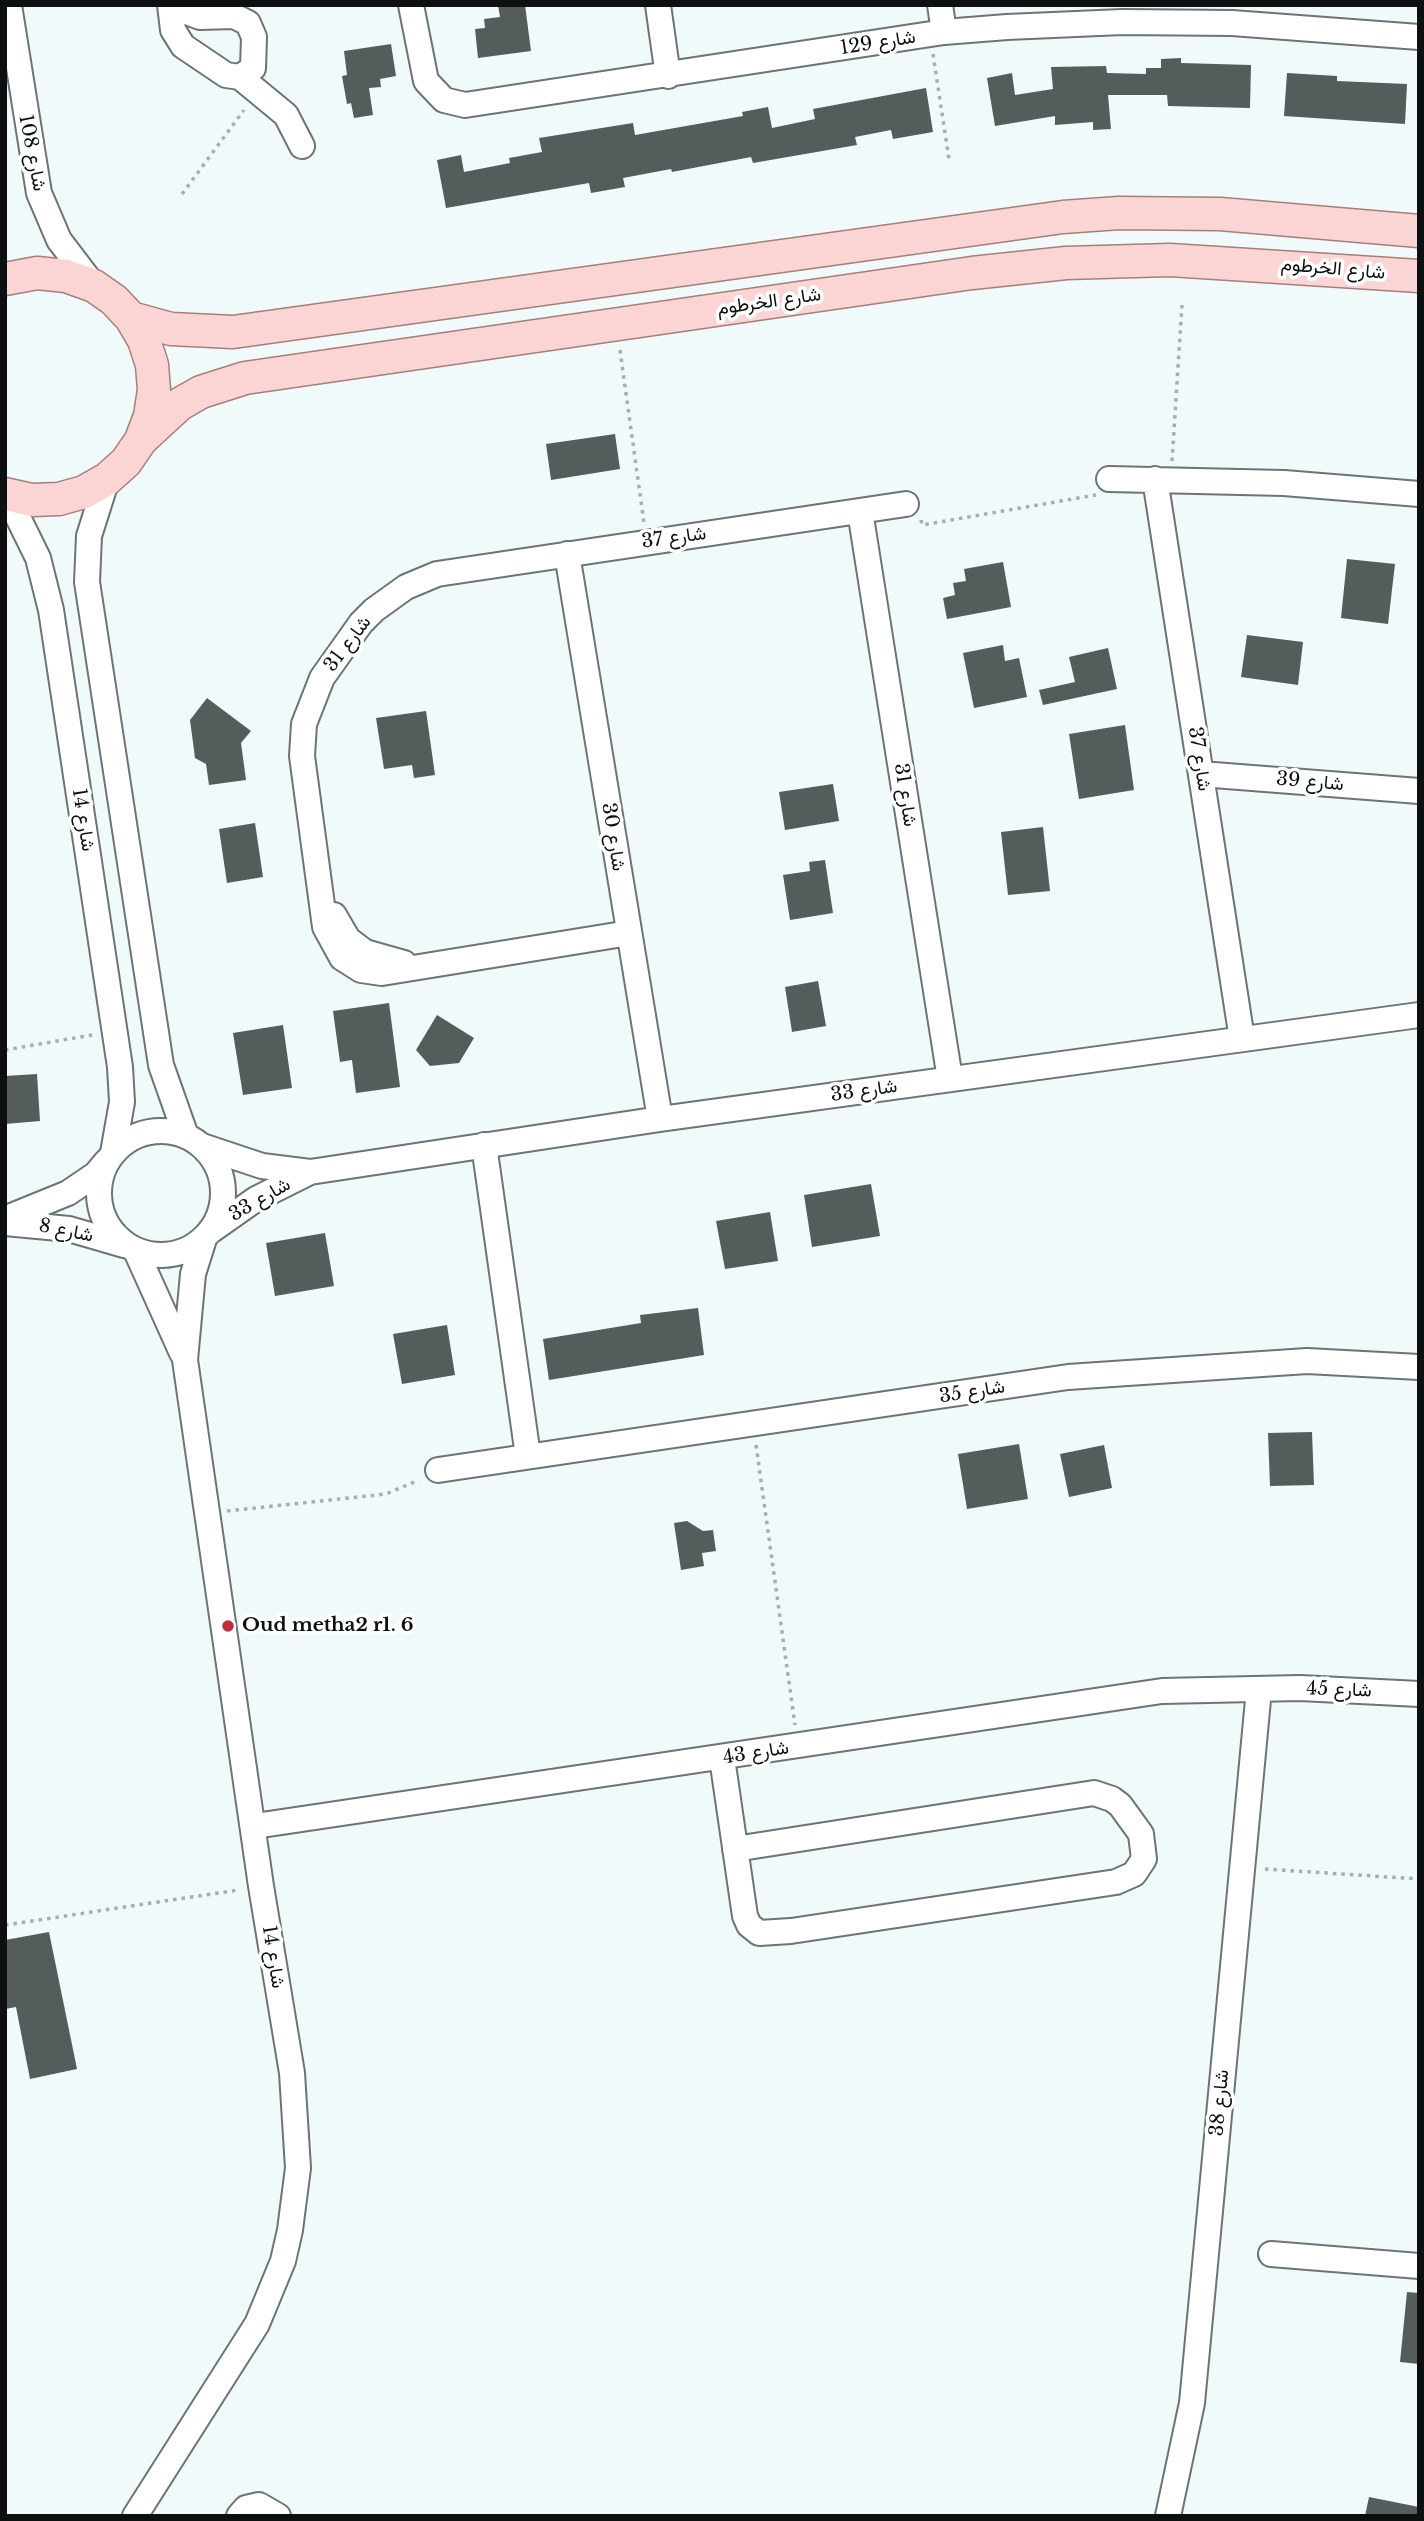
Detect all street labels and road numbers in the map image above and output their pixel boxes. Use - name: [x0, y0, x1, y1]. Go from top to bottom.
- street label: شارع 129: [839, 26, 917, 60]
- street label: شارع 108: [13, 113, 51, 193]
- street label: شارع الخرطوم: [1280, 253, 1386, 285]
- street label: شارع الخرطوم: [716, 283, 822, 321]
- street label: شارع 37: [640, 522, 708, 554]
- street label: شارع 31: [320, 612, 376, 676]
- street label: شارع 37: [1183, 725, 1215, 793]
- street label: شارع 31: [889, 762, 921, 828]
- street label: شارع 39: [1275, 768, 1345, 796]
- street label: شارع 14: [67, 787, 99, 853]
- street label: شارع 30: [596, 801, 630, 873]
- street label: شارع 33: [829, 1075, 899, 1107]
- street label: شارع 33: [225, 1173, 295, 1227]
- street label: شارع 8: [37, 1215, 95, 1247]
- street label: شارع 35: [938, 1376, 1006, 1408]
- street label: شارع 45: [1306, 1677, 1372, 1703]
- street label: شارع 43: [721, 1737, 791, 1769]
- street label: شارع 14: [257, 1924, 289, 1990]
- street label: شارع 38: [1206, 2069, 1234, 2137]

